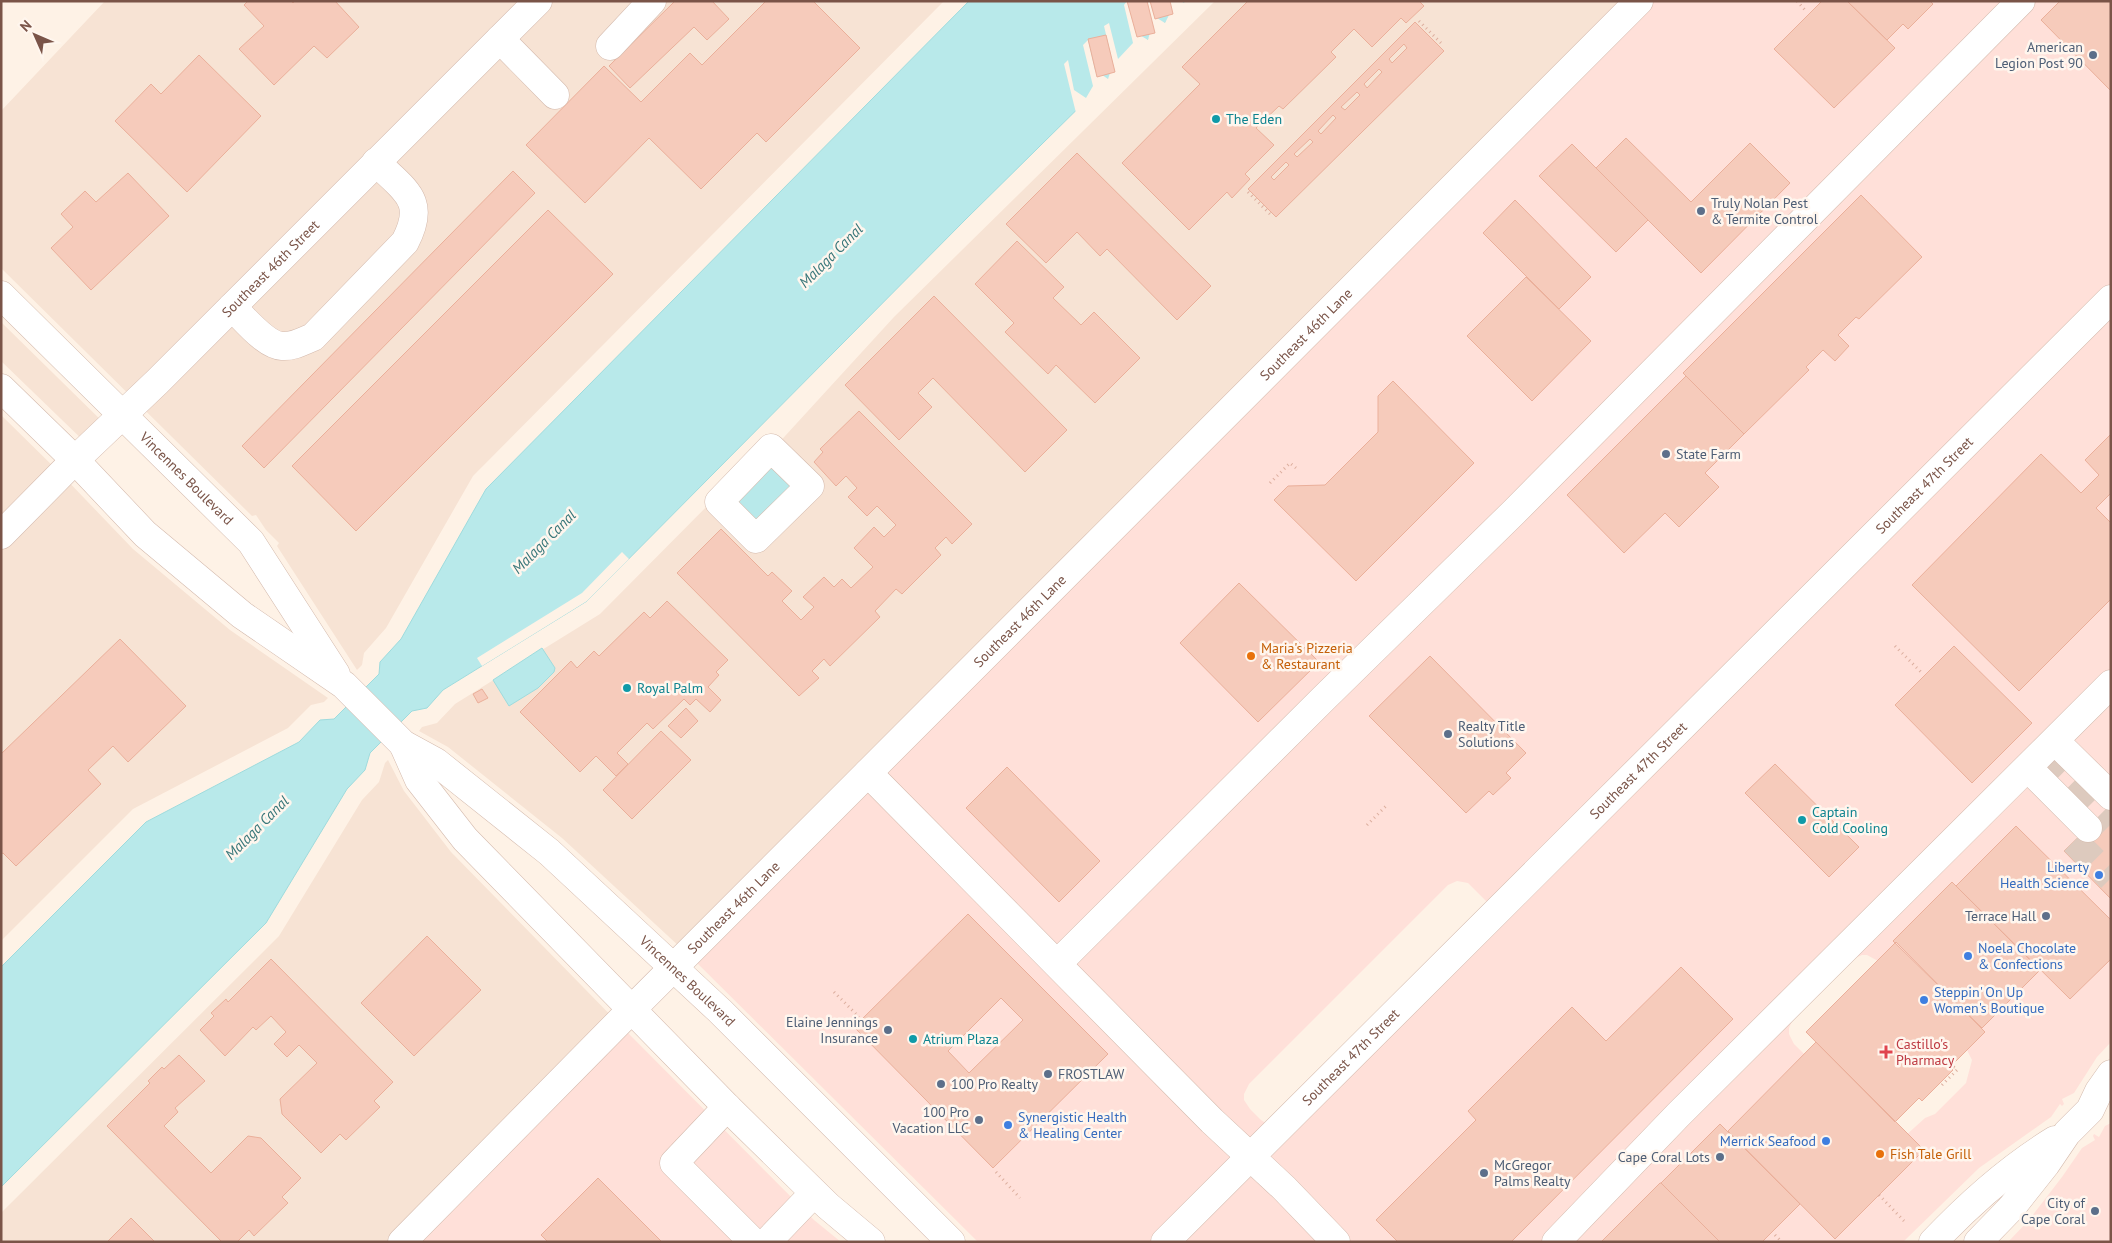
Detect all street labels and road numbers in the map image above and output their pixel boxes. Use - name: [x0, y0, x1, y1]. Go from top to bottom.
- street label: Southeast 46th Street: [218, 216, 323, 321]
- street label: Southeast 46th Lane: [1256, 284, 1356, 384]
- street label: Vincennes Boulevard: [135, 427, 237, 529]
- street label: Southeast 47th Street: [1872, 433, 1977, 538]
- street label: Southeast 46th Lane: [970, 571, 1070, 671]
- street label: Southeast 47th Street: [1586, 718, 1691, 823]
- street label: Southeast 46th Lane: [683, 857, 784, 957]
- street label: Vincennes Boulevard: [635, 931, 739, 1030]
- street label: Southeast 47th Street: [1298, 1004, 1403, 1109]

